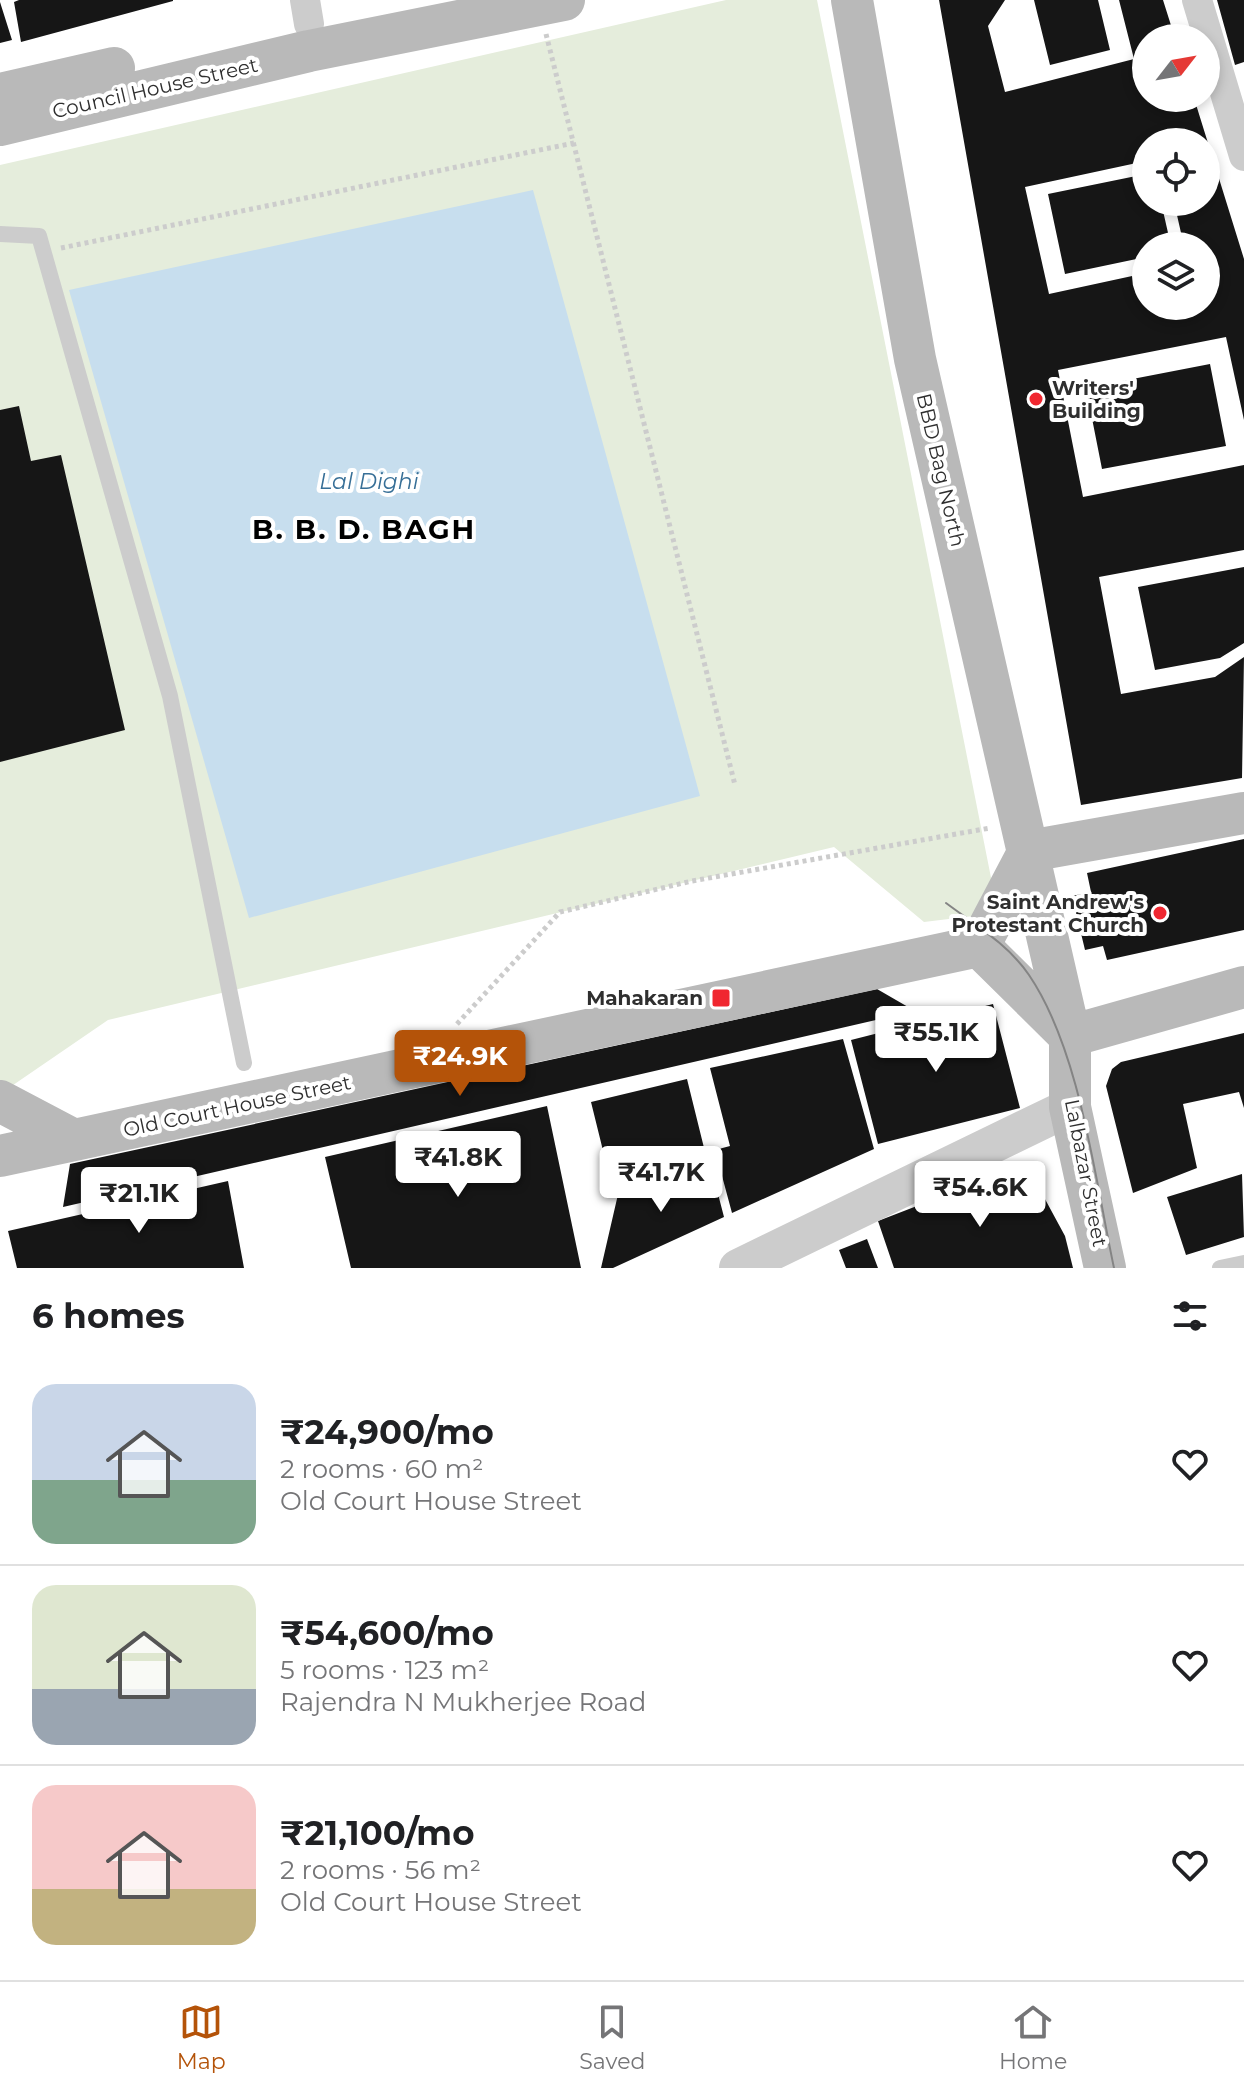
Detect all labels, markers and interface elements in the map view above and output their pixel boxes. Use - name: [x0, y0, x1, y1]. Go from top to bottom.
- north arrow: [1132, 24, 1220, 112]
- map controls: [1132, 24, 1220, 320]
- street label: Council House Street: [50, 53, 260, 123]
- button: locate: [1132, 128, 1220, 216]
- button: layers: [1132, 232, 1220, 320]
- place label: Writers' Building: [1052, 376, 1141, 423]
- marker: Writers' Building: [1027, 390, 1045, 408]
- street label: BBD Bag North: [912, 391, 970, 549]
- water label: Lal Dighi: [319, 468, 419, 495]
- district label: B. B. D. BAGH: [252, 512, 476, 546]
- place label: Saint Andrew's Protestant Church: [951, 890, 1144, 937]
- marker: Saint Andrew's Protestant Church: [1151, 904, 1169, 922]
- place label: Mahakaran: [586, 986, 703, 1010]
- marker: Mahakaran: [710, 987, 732, 1009]
- pin: ₹55.1K: [871, 1006, 1001, 1074]
- text: ₹55.1K: [893, 1016, 979, 1048]
- pin: ₹24.9K: [395, 1030, 525, 1098]
- text: ₹24.9K: [413, 1040, 507, 1072]
- street label: Old Court House Street: [121, 1070, 353, 1142]
- street label: Lalbazar Street: [1060, 1097, 1112, 1249]
- pin: ₹41.8K: [393, 1131, 523, 1199]
- text: ₹41.8K: [414, 1141, 502, 1173]
- pin: ₹41.7K: [596, 1146, 726, 1214]
- text: ₹41.7K: [618, 1156, 704, 1188]
- pin: ₹54.6K: [915, 1161, 1045, 1229]
- pin: ₹21.1K: [74, 1167, 204, 1235]
- text: ₹54.6K: [933, 1171, 1028, 1203]
- text: ₹21.1K: [99, 1177, 179, 1209]
- icon: filters: [1168, 1294, 1212, 1338]
- text: 6 homes: [32, 1295, 185, 1337]
- text: ₹24,900/mo: [280, 1411, 494, 1453]
- icon: home: [96, 1416, 192, 1512]
- icon: heart: [1168, 1442, 1212, 1486]
- text: 2 rooms · 60 m²: [280, 1453, 483, 1485]
- text: Old Court House Street: [280, 1485, 582, 1517]
- text: ₹54,600/mo: [280, 1612, 494, 1654]
- icon: home: [96, 1617, 192, 1713]
- icon: heart: [1168, 1643, 1212, 1687]
- text: 5 rooms · 123 m²: [280, 1654, 489, 1686]
- text: Rajendra N Mukherjee Road: [280, 1686, 646, 1718]
- text: ₹21,100/mo: [280, 1812, 474, 1854]
- icon: home: [96, 1817, 192, 1913]
- icon: heart: [1168, 1843, 1212, 1887]
- text: 2 rooms · 56 m²: [280, 1854, 481, 1886]
- text: Old Court House Street: [280, 1886, 582, 1918]
- tab: Map: [177, 2000, 226, 2075]
- tab: Saved: [579, 2000, 645, 2075]
- tab: Home: [999, 2000, 1067, 2075]

